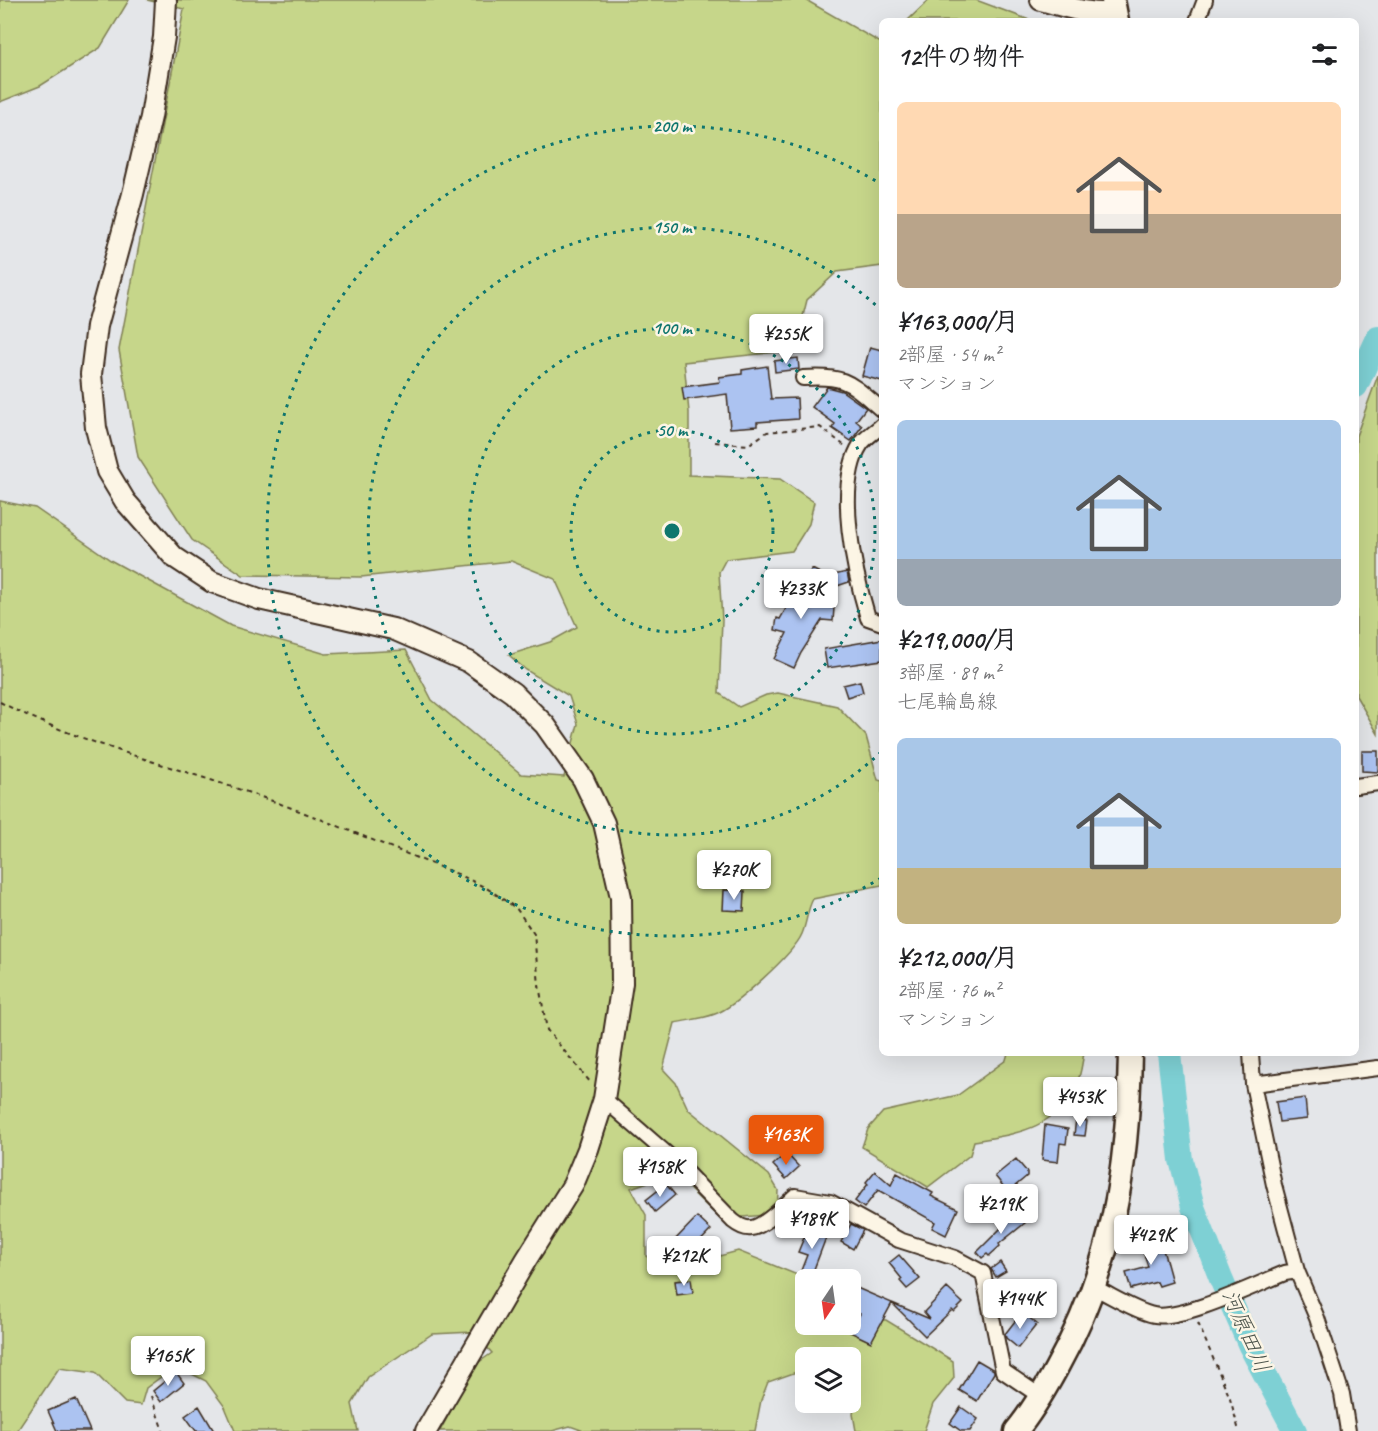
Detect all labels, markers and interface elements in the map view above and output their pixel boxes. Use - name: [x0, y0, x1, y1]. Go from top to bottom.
- icon: filters: [1308, 38, 1341, 71]
- text: 12件の物件: [897, 40, 1024, 73]
- text: 200 m: [653, 115, 693, 137]
- icon: home: [1065, 141, 1173, 249]
- text: 150 m: [653, 216, 693, 238]
- text: ¥163,000/月: [897, 305, 1019, 338]
- pin: ¥255K: [744, 314, 828, 365]
- text: 100 m: [653, 317, 693, 339]
- text: ¥255K: [763, 321, 809, 346]
- text: 2部屋 · 54 m²: [897, 342, 1000, 367]
- text: マンション: [897, 371, 996, 396]
- text: 50 m: [657, 419, 689, 441]
- icon: home: [1065, 459, 1173, 567]
- centre of rings: [662, 521, 682, 541]
- pin: ¥233K: [759, 569, 843, 620]
- text: ¥233K: [778, 576, 824, 601]
- text: ¥219,000/月: [897, 623, 1018, 656]
- text: 3部屋 · 89 m²: [897, 660, 1000, 685]
- text: 七尾輪島線: [897, 689, 997, 714]
- icon: home: [1065, 777, 1173, 885]
- pin: ¥270K: [692, 850, 776, 901]
- text: ¥270K: [711, 857, 757, 882]
- text: ¥212,000/月: [897, 941, 1019, 974]
- text: 2部屋 · 76 m²: [897, 978, 1000, 1003]
- text: マンション: [897, 1007, 996, 1032]
- pin: ¥453K: [1038, 1077, 1122, 1128]
- text: ¥453K: [1057, 1084, 1103, 1109]
- pin: ¥163K: [744, 1115, 828, 1166]
- text: ¥163K: [763, 1122, 809, 1147]
- pin: ¥158K: [618, 1147, 702, 1198]
- text: ¥158K: [637, 1154, 683, 1179]
- pin: ¥219K: [959, 1184, 1043, 1235]
- text: ¥219K: [978, 1191, 1024, 1216]
- pin: ¥189K: [770, 1199, 854, 1250]
- text: ¥189K: [789, 1206, 835, 1231]
- pin: ¥429K: [1109, 1215, 1193, 1266]
- text: ¥429K: [1128, 1222, 1174, 1247]
- pin: ¥212K: [642, 1236, 726, 1287]
- text: ¥212K: [661, 1243, 707, 1268]
- north arrow: [795, 1269, 861, 1335]
- map controls: [795, 1269, 861, 1413]
- pin: ¥144K: [978, 1279, 1062, 1330]
- water label: 河原田川: [1215, 1285, 1277, 1377]
- text: ¥144K: [997, 1286, 1043, 1311]
- pin: ¥165K: [126, 1336, 210, 1387]
- text: ¥165K: [145, 1343, 191, 1368]
- button: layers: [795, 1347, 861, 1413]

